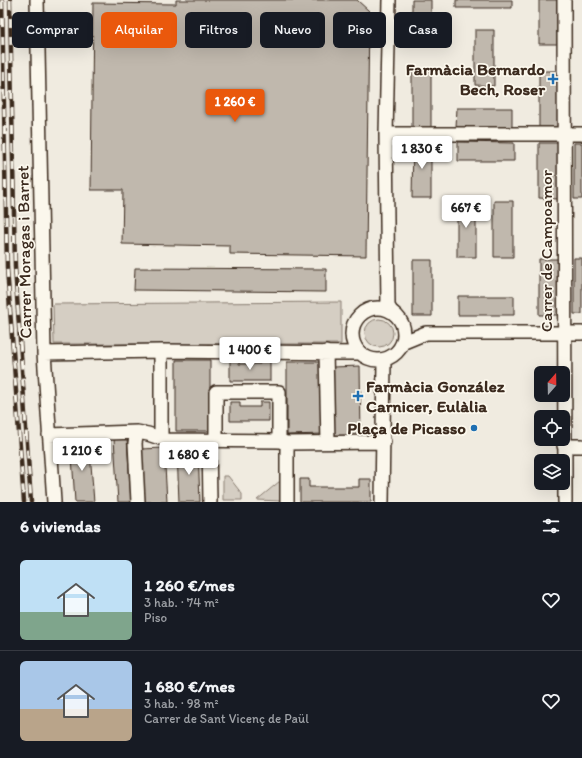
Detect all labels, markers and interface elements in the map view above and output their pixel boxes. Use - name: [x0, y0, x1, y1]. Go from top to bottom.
- chip: Comprar: [12, 12, 93, 48]
- chip: Alquilar: [101, 12, 177, 48]
- chip: Filtros: [185, 12, 252, 48]
- chip: Nuevo: [260, 12, 325, 48]
- chip: Piso: [333, 12, 386, 48]
- chip: Casa: [394, 12, 452, 48]
- place label: Farmàcia Bernardo Bech, Roser: [406, 59, 545, 99]
- marker: Farmàcia Bernardo Bech, Roser: [548, 74, 558, 84]
- pin: 1 260 €: [198, 89, 272, 123]
- text: 1 260 €: [214, 94, 256, 109]
- pin: 1 830 €: [385, 136, 459, 170]
- text: 1 830 €: [401, 141, 443, 156]
- street label: Carrer Moragas i Barret: [12, 165, 36, 339]
- street label: Carrer de Campoamor: [536, 169, 556, 332]
- pin: 667 €: [438, 195, 494, 229]
- text: 667 €: [451, 200, 481, 215]
- pin: 1 400 €: [213, 337, 287, 371]
- text: 1 400 €: [228, 342, 272, 357]
- north arrow: [534, 366, 570, 402]
- map controls: [534, 366, 570, 490]
- place label: Farmàcia González Carnicer, Eulàlia: [366, 376, 505, 416]
- marker: Farmàcia González Carnicer, Eulàlia: [353, 391, 363, 401]
- button: locate: [534, 410, 570, 446]
- place label: Plaça de Picasso: [347, 418, 466, 439]
- marker: Plaça de Picasso: [469, 423, 479, 433]
- pin: 1 210 €: [45, 438, 119, 472]
- pin: 1 680 €: [152, 442, 226, 476]
- text: 1 210 €: [62, 443, 102, 458]
- text: 1 680 €: [168, 447, 210, 462]
- button: layers: [534, 454, 570, 490]
- icon: filters: [540, 515, 562, 537]
- text: 6 viviendas: [20, 516, 101, 536]
- text: 1 260 €/mes: [144, 575, 235, 595]
- icon: home: [52, 576, 100, 624]
- icon: heart: [540, 589, 562, 611]
- text: 3 hab. · 74 m²: [144, 595, 219, 610]
- text: Piso: [144, 610, 167, 625]
- text: 1 680 €/mes: [144, 676, 235, 696]
- icon: home: [52, 677, 100, 725]
- icon: heart: [540, 690, 562, 712]
- text: 3 hab. · 98 m²: [144, 696, 219, 711]
- text: Carrer de Sant Vicenç de Paül: [144, 711, 309, 726]

